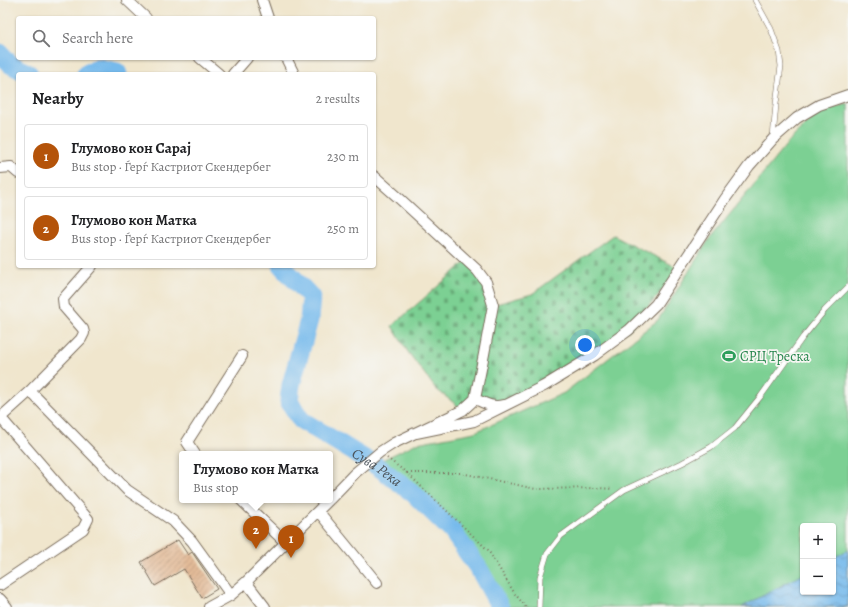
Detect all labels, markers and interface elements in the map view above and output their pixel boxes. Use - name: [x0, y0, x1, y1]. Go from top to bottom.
- search box: [16, 16, 376, 60]
- icon: search: [30, 27, 52, 49]
- text: Search here: [62, 28, 133, 48]
- text: Nearby: [32, 87, 83, 110]
- text: 2 results: [316, 90, 360, 107]
- text: Глумово кон Сарај: [71, 138, 191, 158]
- text: 1: [44, 148, 48, 165]
- text: 230 m: [327, 148, 359, 165]
- text: Bus stop · Ѓерѓ Кастриот Скендербег: [71, 158, 271, 175]
- text: Глумово кон Матка: [71, 210, 197, 230]
- text: 2: [43, 220, 49, 237]
- text: 250 m: [327, 220, 359, 237]
- text: Bus stop · Ѓерѓ Кастриот Скендербег: [71, 230, 271, 247]
- your location: [575, 335, 595, 355]
- place label: СРЦ Треска: [740, 347, 810, 366]
- sports icon: СРЦ Треска: [721, 348, 737, 364]
- water label: Сува Река: [348, 443, 406, 491]
- popup: [179, 451, 333, 503]
- text: Глумово кон Матка: [193, 459, 319, 479]
- text: Bus stop: [193, 479, 238, 496]
- pin: 2: [243, 516, 269, 549]
- map controls: [800, 523, 836, 595]
- button: +: [800, 523, 836, 559]
- pin: 1: [278, 525, 304, 558]
- button: −: [800, 559, 836, 595]

